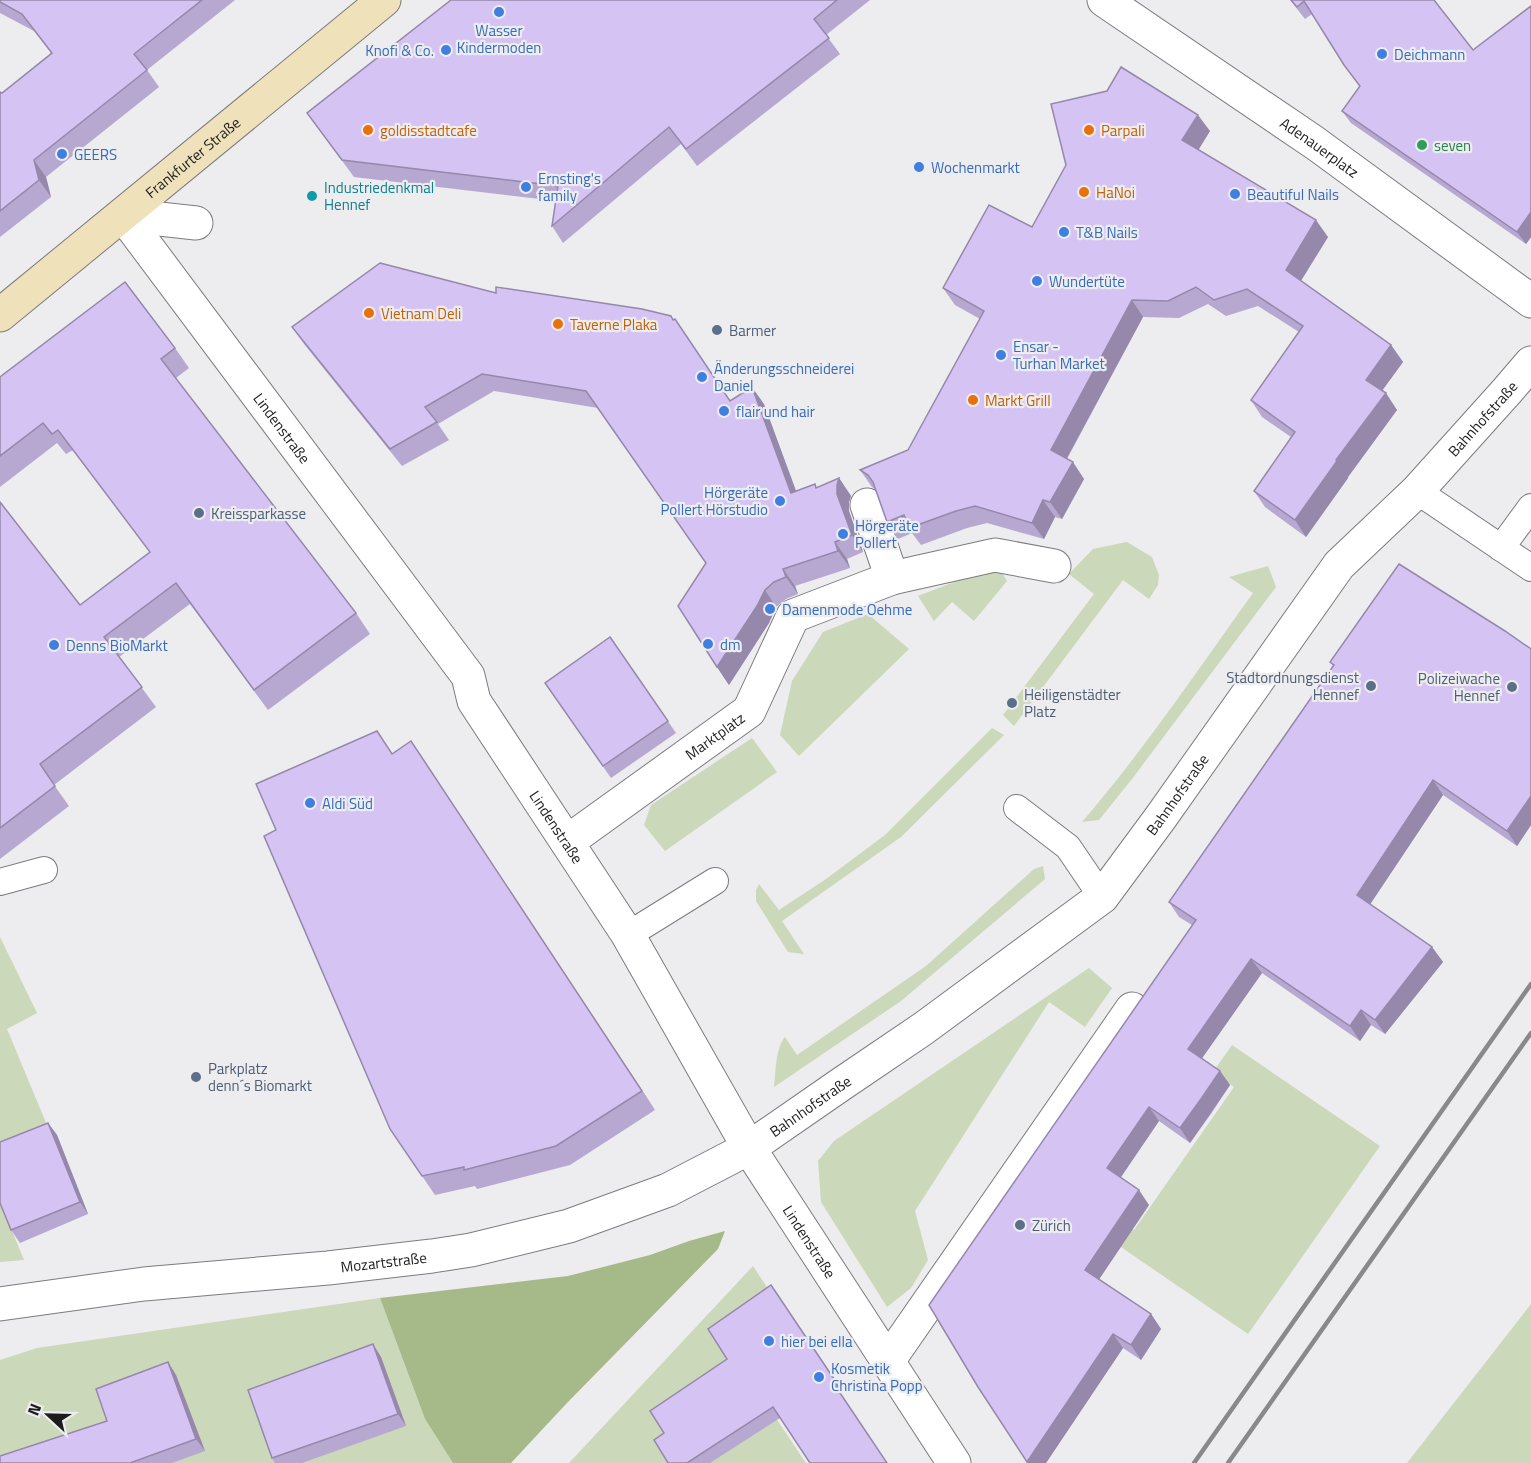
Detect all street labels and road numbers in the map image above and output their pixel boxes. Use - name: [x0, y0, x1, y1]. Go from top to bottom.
- street label: Frankfurter Straße: [140, 111, 245, 203]
- street label: Adenauerplatz: [1276, 111, 1364, 183]
- street label: Bahnhofstraße: [1442, 375, 1523, 461]
- street label: Lindenstraße: [248, 388, 317, 468]
- street label: Marktplatz: [680, 706, 749, 765]
- street label: Bahnhofstraße: [1140, 749, 1214, 840]
- street label: Lindenstraße: [524, 786, 589, 868]
- street label: Bahnhofstraße: [764, 1069, 856, 1142]
- street label: Lindenstraße: [777, 1200, 842, 1283]
- street label: Mozartstraße: [339, 1245, 428, 1278]

